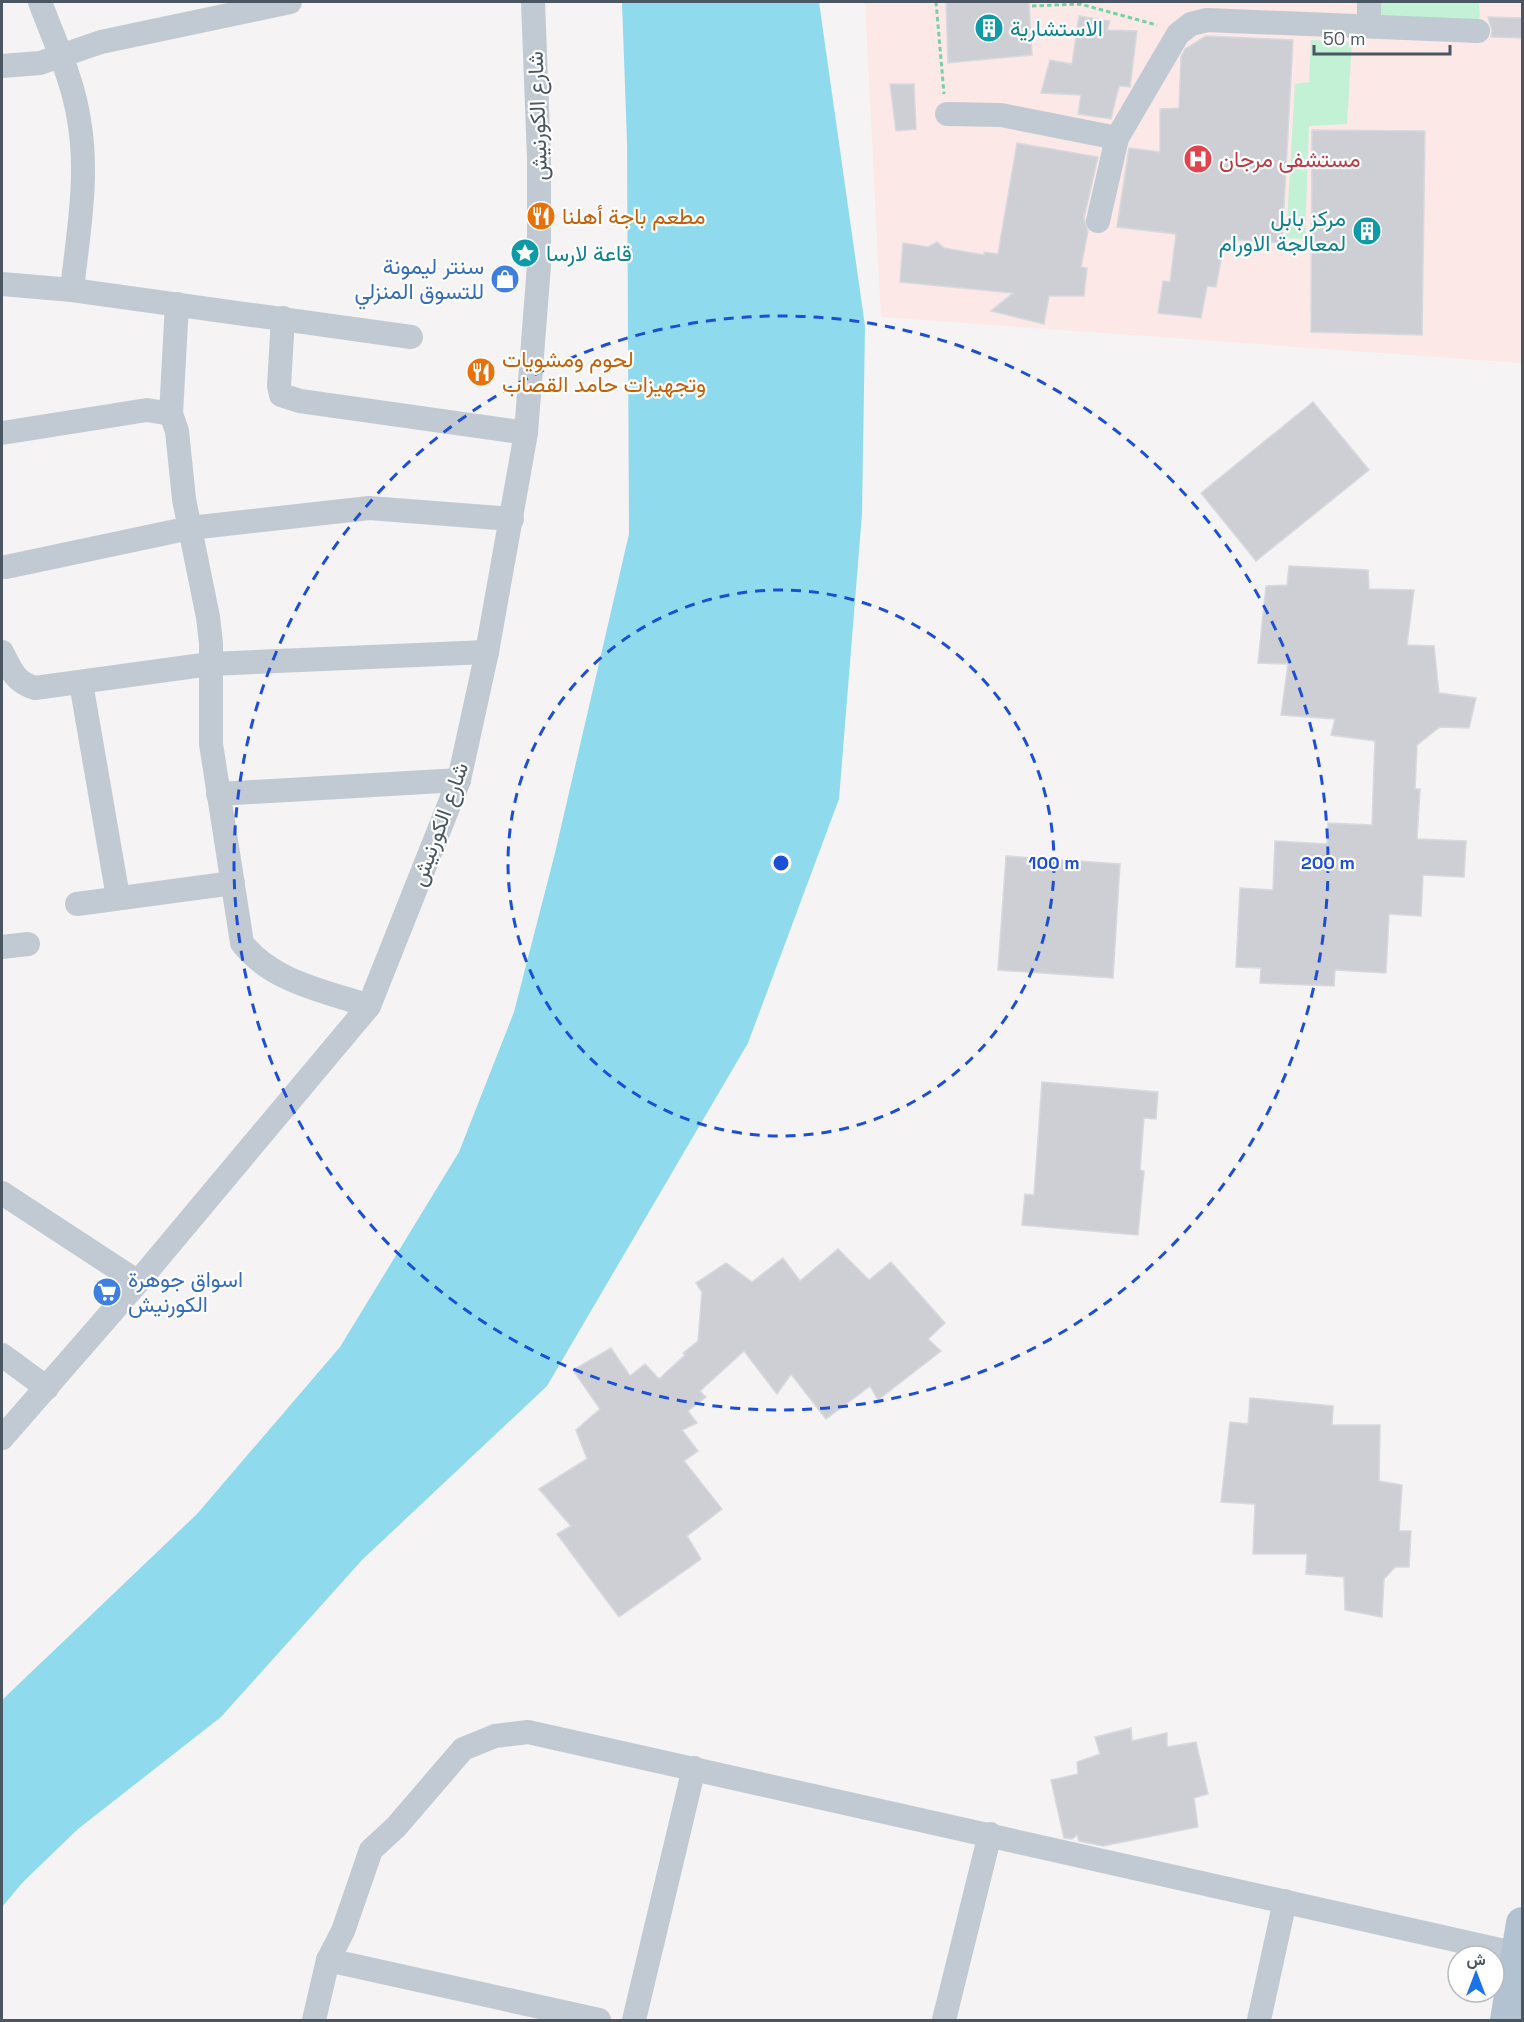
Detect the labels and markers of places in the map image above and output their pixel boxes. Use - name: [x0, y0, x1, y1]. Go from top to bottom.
- building icon: الاستشارية: [973, 12, 1005, 44]
- place label: الاستشارية: [1010, 14, 1103, 42]
- hospital icon: مستشفى مرجان: [1182, 143, 1214, 175]
- place label: مستشفى مرجان: [1219, 145, 1361, 173]
- restaurant icon: مطعم باجة أهلنا: [525, 200, 557, 232]
- place label: مطعم باجة أهلنا: [562, 202, 705, 231]
- place label: مركز بابل لمعالجة الاورام: [1219, 204, 1346, 258]
- building icon: مركز بابل لمعالجة الاورام: [1351, 215, 1383, 247]
- place icon: قاعة لارسا: [509, 237, 541, 269]
- place label: قاعة لارسا: [546, 239, 632, 267]
- place label: سنتر ليمونة للتسوق المنزلي: [354, 252, 484, 310]
- shop icon: سنتر ليمونة للتسوق المنزلي: [489, 263, 521, 295]
- place label: لحوم ومشويات وتجهيزات حامد القصاب: [502, 345, 706, 398]
- restaurant icon: لحوم ومشويات وتجهيزات حامد القصاب: [465, 356, 497, 388]
- centre of rings: [771, 853, 791, 873]
- place label: اسواق جوهرة الكورنيش: [128, 1265, 243, 1318]
- supermarket icon: اسواق جوهرة الكورنيش: [91, 1276, 123, 1308]

